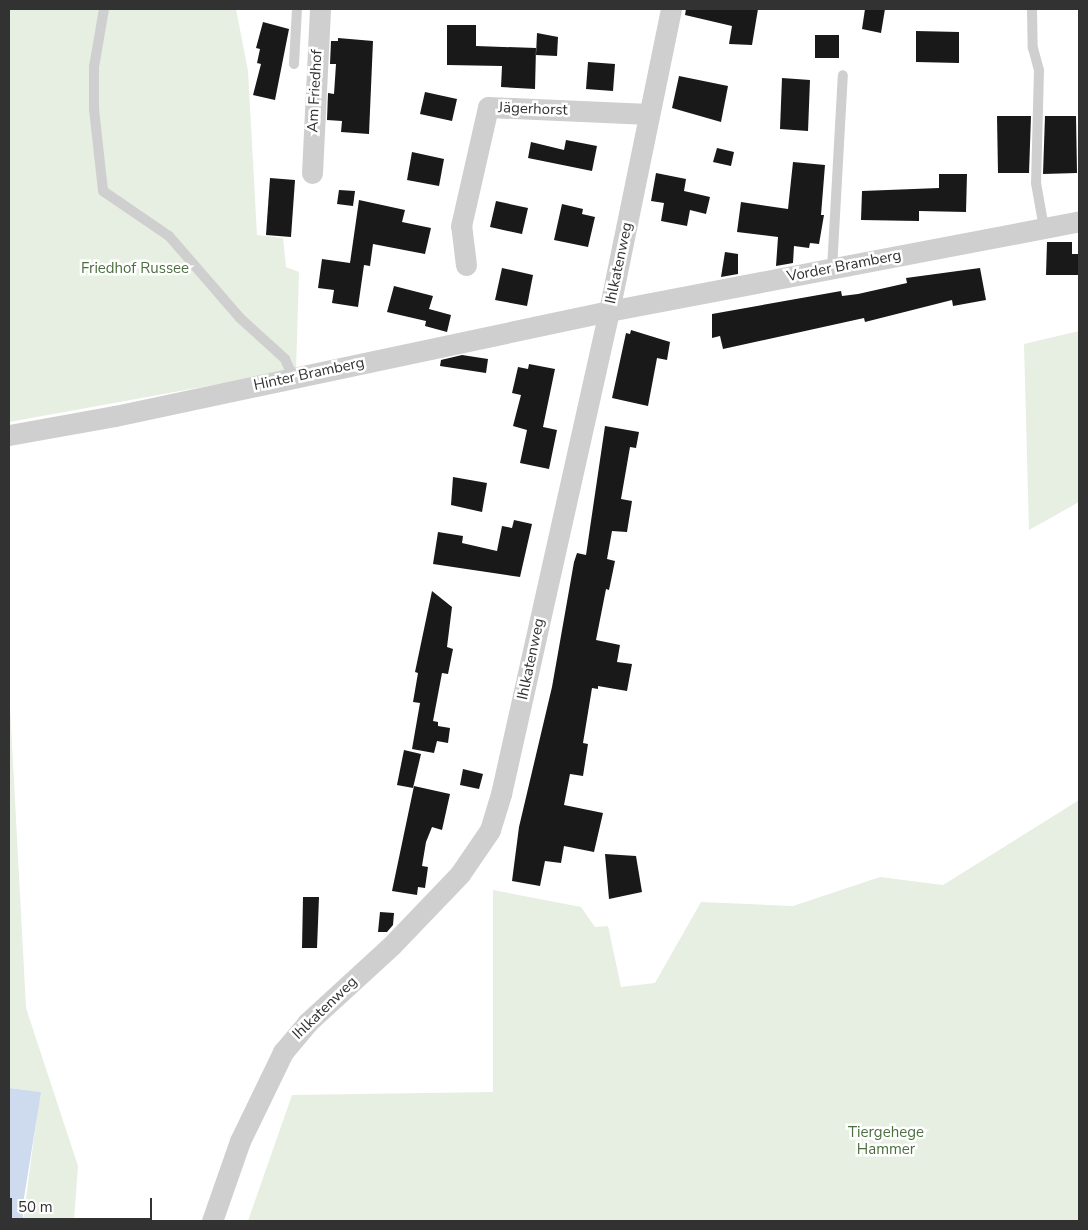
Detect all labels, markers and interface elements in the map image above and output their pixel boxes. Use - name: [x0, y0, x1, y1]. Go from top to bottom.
- street label: Am Friedhof: [304, 49, 326, 133]
- street label: Jägerhorst: [498, 99, 568, 119]
- street label: Ihlkatenweg: [602, 221, 636, 305]
- street label: Vorder Bramberg: [785, 246, 903, 286]
- park label: Friedhof Russee: [81, 260, 189, 278]
- street label: Hinter Bramberg: [252, 353, 366, 395]
- street label: Ihlkatenweg: [514, 617, 548, 701]
- street label: Ihlkatenweg: [289, 973, 361, 1043]
- park label: Tiergehege Hammer: [848, 1123, 924, 1158]
- scale bar: [12, 1188, 155, 1220]
- text: 50 m: [18, 1197, 53, 1217]

